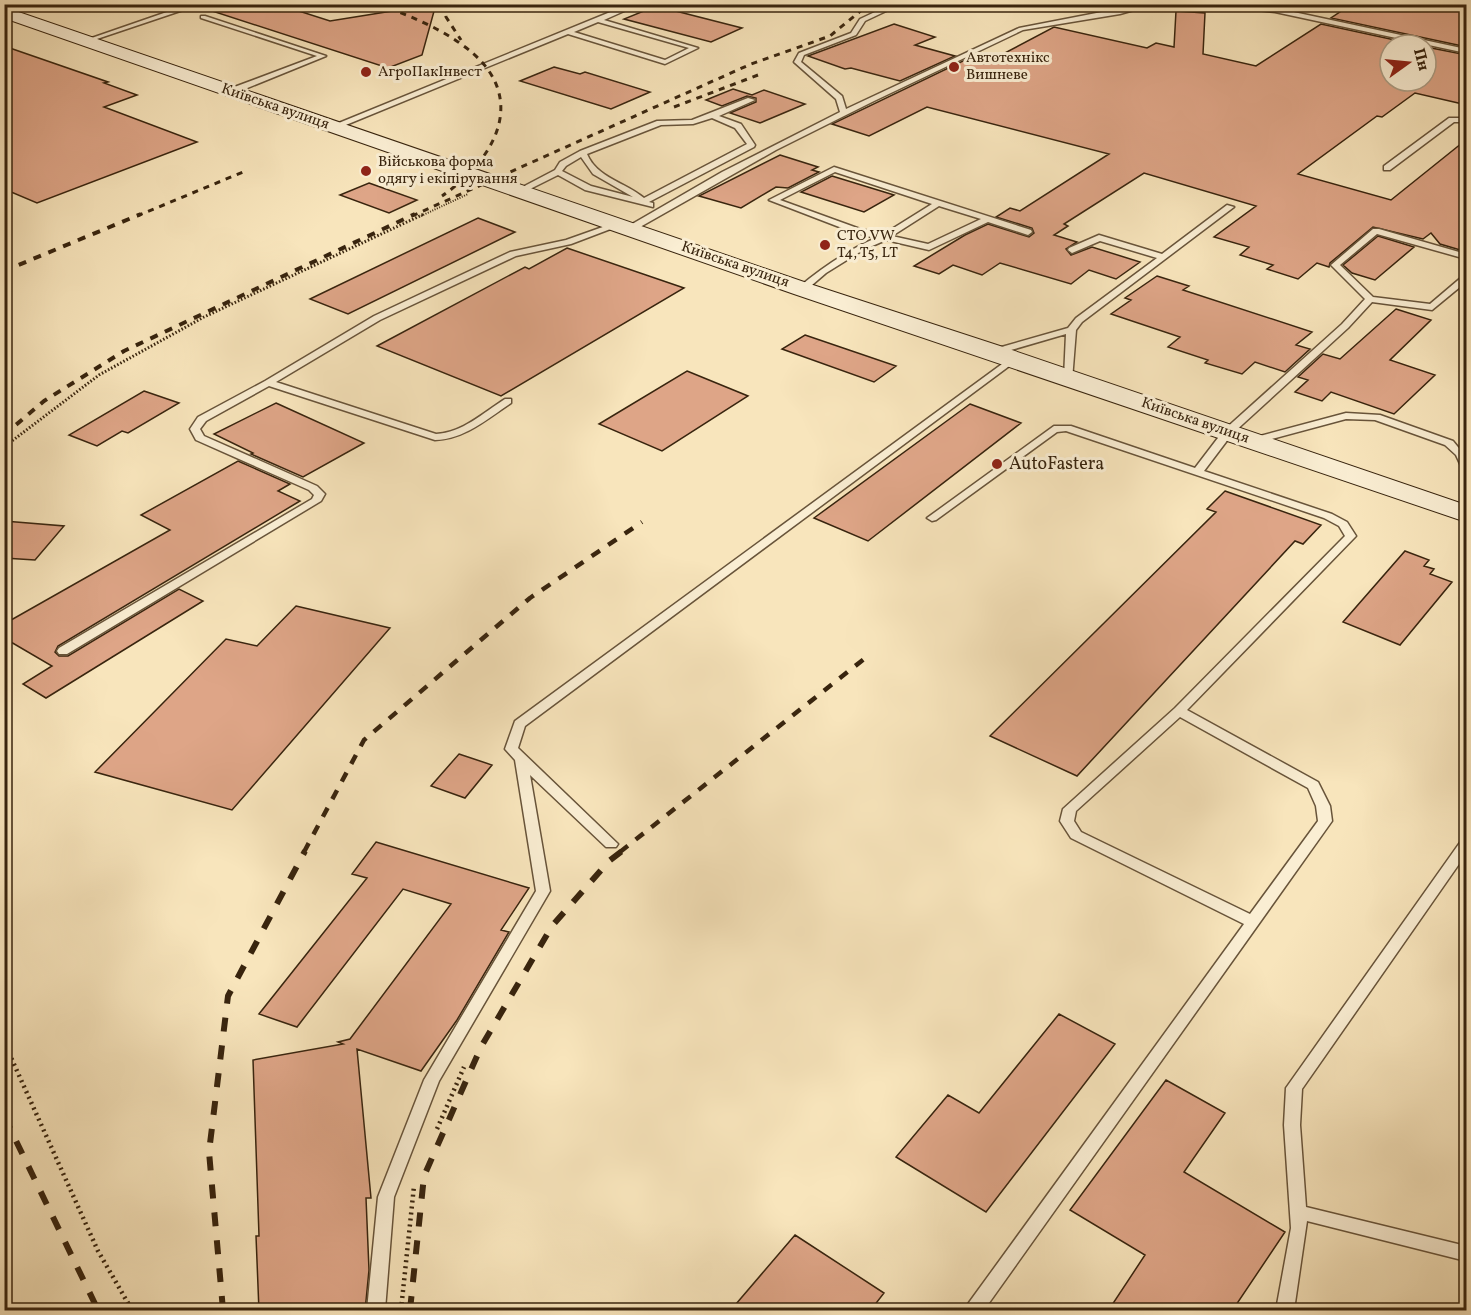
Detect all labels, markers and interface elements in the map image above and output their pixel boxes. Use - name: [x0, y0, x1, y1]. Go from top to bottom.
- north arrow: [1378, 33, 1438, 93]
- text: Пн: [1407, 46, 1434, 73]
- place label: Автотехнікс Вишневе: [966, 48, 1050, 86]
- marker: Автотехнікс Вишневе: [947, 60, 961, 74]
- place label: АгроПакІнвест: [378, 62, 482, 83]
- marker: АгроПакІнвест: [359, 65, 373, 79]
- street label: Київська вулиця: [218, 79, 332, 135]
- place label: Військова форма одягу і екіпірування: [378, 152, 518, 190]
- marker: Військова форма одягу і екіпірування: [359, 164, 373, 178]
- place label: СТО VW T4, T5, LT: [837, 226, 898, 264]
- street label: Київська вулиця: [678, 237, 792, 293]
- marker: СТО VW T4, T5, LT: [818, 238, 832, 252]
- street label: Київська вулиця: [1138, 393, 1252, 449]
- place label: AutoFastera: [1009, 452, 1104, 477]
- marker: AutoFastera: [990, 457, 1004, 471]

